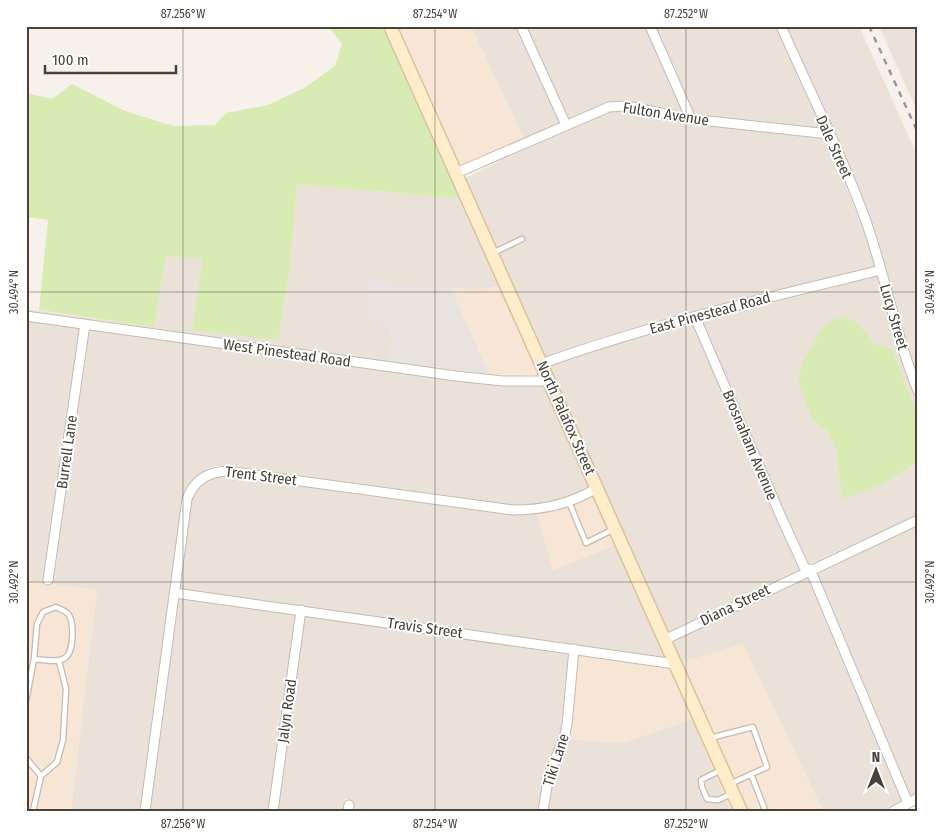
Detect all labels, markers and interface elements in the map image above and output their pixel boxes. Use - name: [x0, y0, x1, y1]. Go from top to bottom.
- text: 87.256°W: [161, 7, 205, 21]
- text: 87.254°W: [413, 7, 457, 21]
- text: 87.252°W: [664, 7, 708, 21]
- scale bar: [45, 42, 176, 74]
- text: 100 m: [52, 51, 89, 69]
- street label: Fulton Avenue: [622, 98, 710, 130]
- street label: Dale Street: [812, 113, 856, 182]
- text: 30.494°N: [7, 270, 21, 314]
- text: 30.494°N: [923, 270, 937, 314]
- street label: Lucy Street: [876, 282, 912, 352]
- street label: East Pinestead Road: [648, 288, 772, 338]
- street label: West Pinestead Road: [222, 335, 352, 371]
- street label: North Palafox Street: [533, 358, 599, 478]
- street label: Brosnaham Avenue: [719, 387, 781, 503]
- street label: Burrell Lane: [53, 414, 81, 490]
- street label: Trent Street: [224, 463, 298, 489]
- text: 30.492°N: [7, 560, 21, 604]
- text: 30.492°N: [923, 560, 937, 604]
- street label: Diana Street: [697, 580, 773, 630]
- street label: Travis Street: [386, 614, 464, 642]
- street label: Jalyn Road: [274, 678, 300, 744]
- street label: Tiki Lane: [539, 731, 573, 789]
- north arrow: [852, 744, 902, 794]
- text: N: [872, 749, 880, 766]
- text: 87.256°W: [161, 817, 205, 831]
- text: 87.254°W: [413, 817, 457, 831]
- text: 87.252°W: [664, 817, 708, 831]

